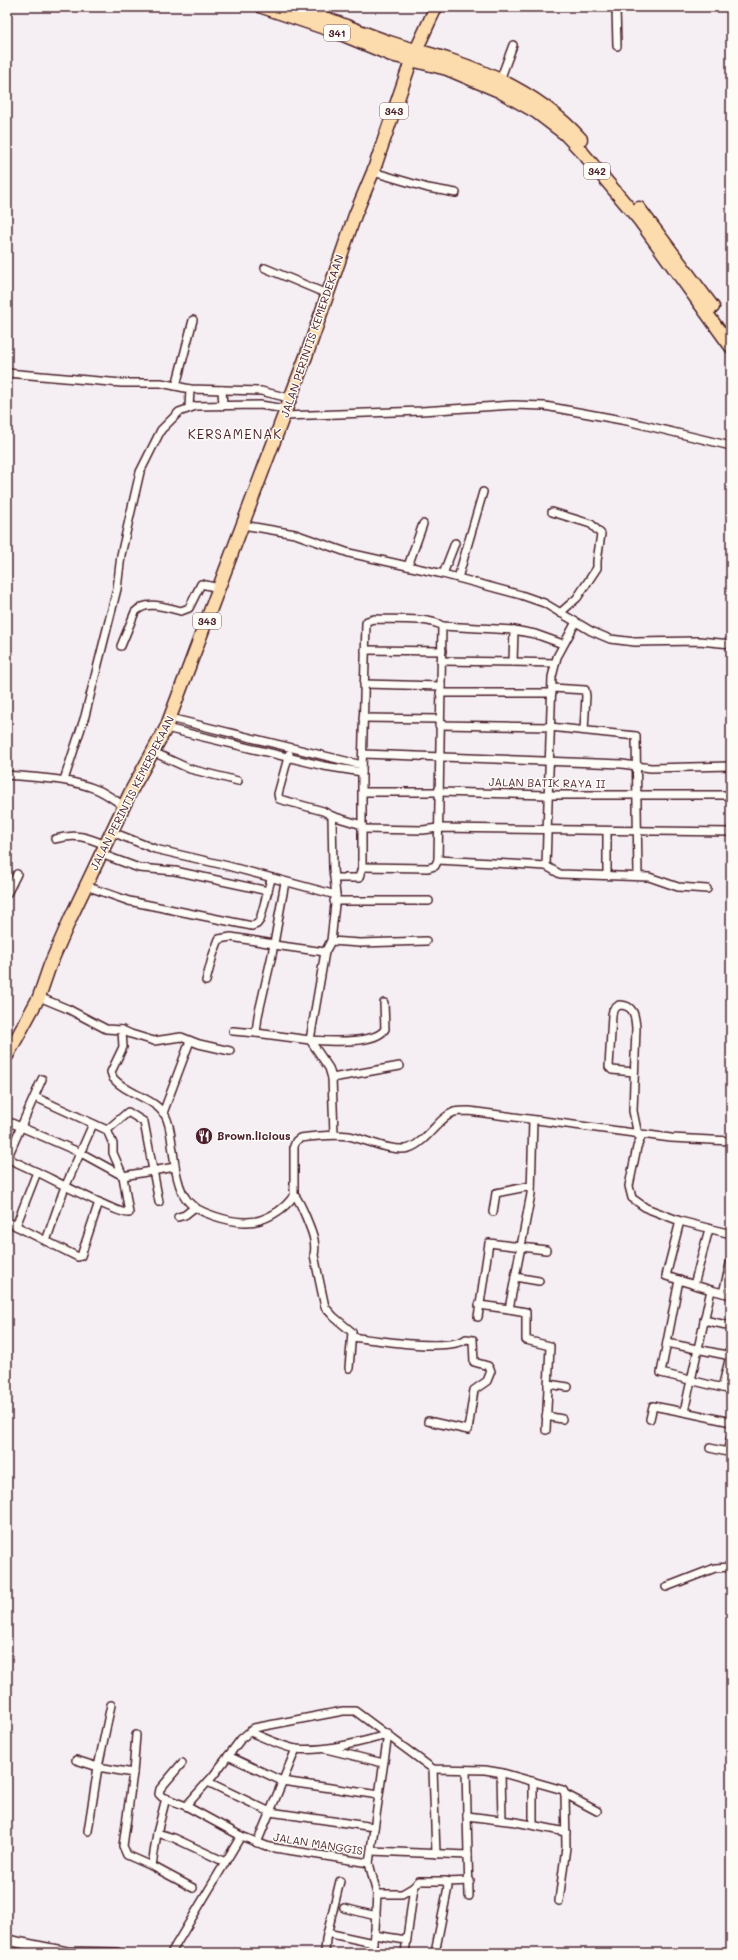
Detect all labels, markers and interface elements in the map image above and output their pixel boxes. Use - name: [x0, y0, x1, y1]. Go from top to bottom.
- road number: 341: [324, 25, 350, 41]
- road number: 343: [380, 103, 408, 119]
- road number: 342: [584, 163, 610, 179]
- street label: JALAN PERINTIS KEMERDEKAAN: [277, 252, 347, 419]
- district label: KERSAMENAK: [188, 425, 282, 442]
- road number: 343: [193, 613, 221, 629]
- street label: JALAN PERINTIS KEMERDEKAAN: [86, 713, 177, 873]
- street label: JALAN BATIK RAYA II: [488, 774, 606, 791]
- restaurant icon: Brown.licious: [194, 1126, 214, 1146]
- place label: Brown.licious: [217, 1128, 291, 1143]
- street label: JALAN MANGGIS: [272, 1829, 364, 1858]

